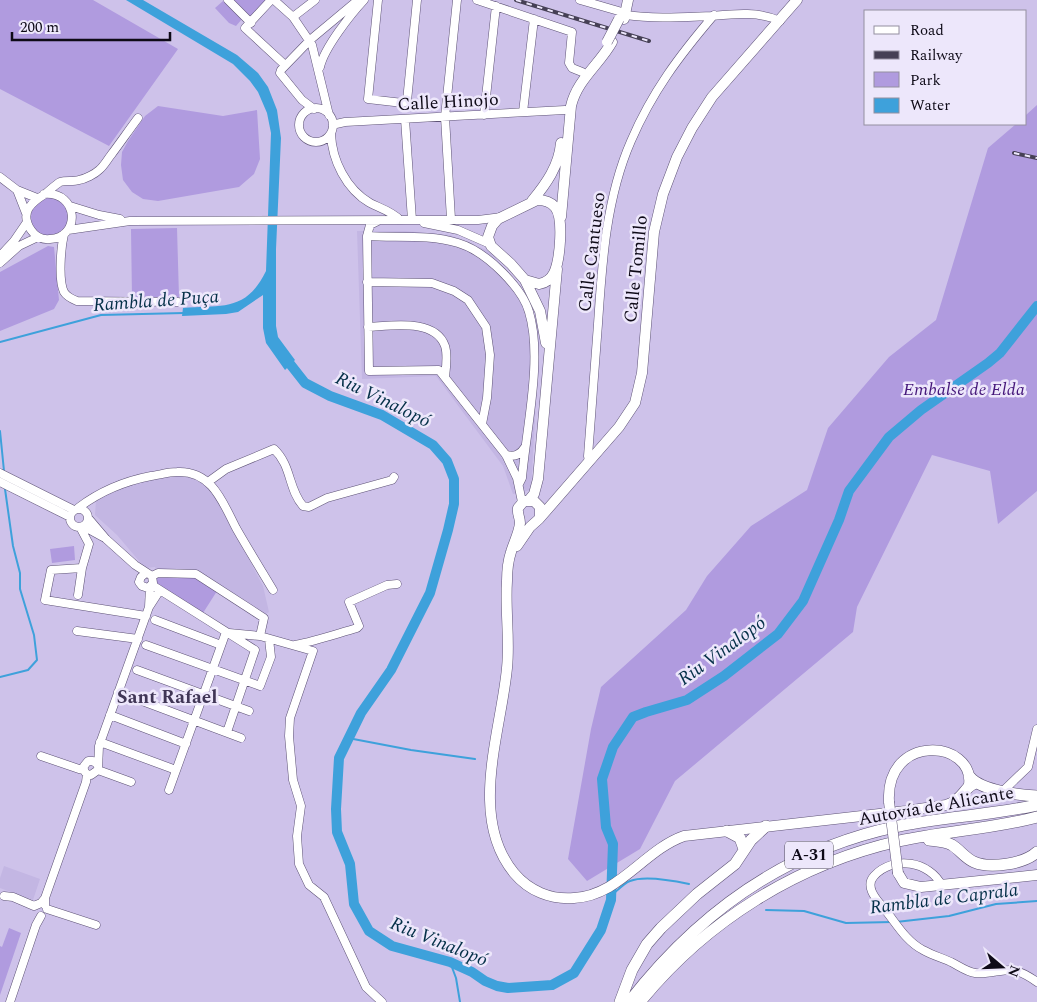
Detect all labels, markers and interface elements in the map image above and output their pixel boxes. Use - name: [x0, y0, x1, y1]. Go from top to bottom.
- scale bar: [12, 10, 170, 42]
- legend: [864, 10, 1027, 125]
- text: 200 m: [20, 16, 59, 39]
- text: Road: [910, 19, 944, 42]
- text: Railway: [910, 44, 963, 67]
- text: Park: [910, 69, 941, 92]
- street label: Calle Hinojo: [397, 86, 499, 118]
- text: Water: [910, 94, 950, 117]
- street label: Calle Cantueso: [571, 190, 613, 314]
- street label: Calle Tomillo: [617, 214, 655, 324]
- water label: Rambla de Puça: [92, 282, 220, 320]
- water label: Riu Vinalopó: [330, 364, 436, 436]
- park label: Embalse de Elda: [903, 376, 1025, 403]
- water label: Riu Vinalopó: [672, 609, 773, 693]
- district label: Sant Rafael: [117, 683, 217, 712]
- street label: Autovía de Alicante: [856, 779, 1016, 833]
- road number: A-31: [785, 842, 833, 868]
- water label: Rambla de Caprala: [868, 875, 1020, 922]
- water label: Riu Vinalopó: [386, 909, 493, 975]
- north arrow: [977, 942, 1027, 992]
- text: N: [1002, 962, 1026, 980]

